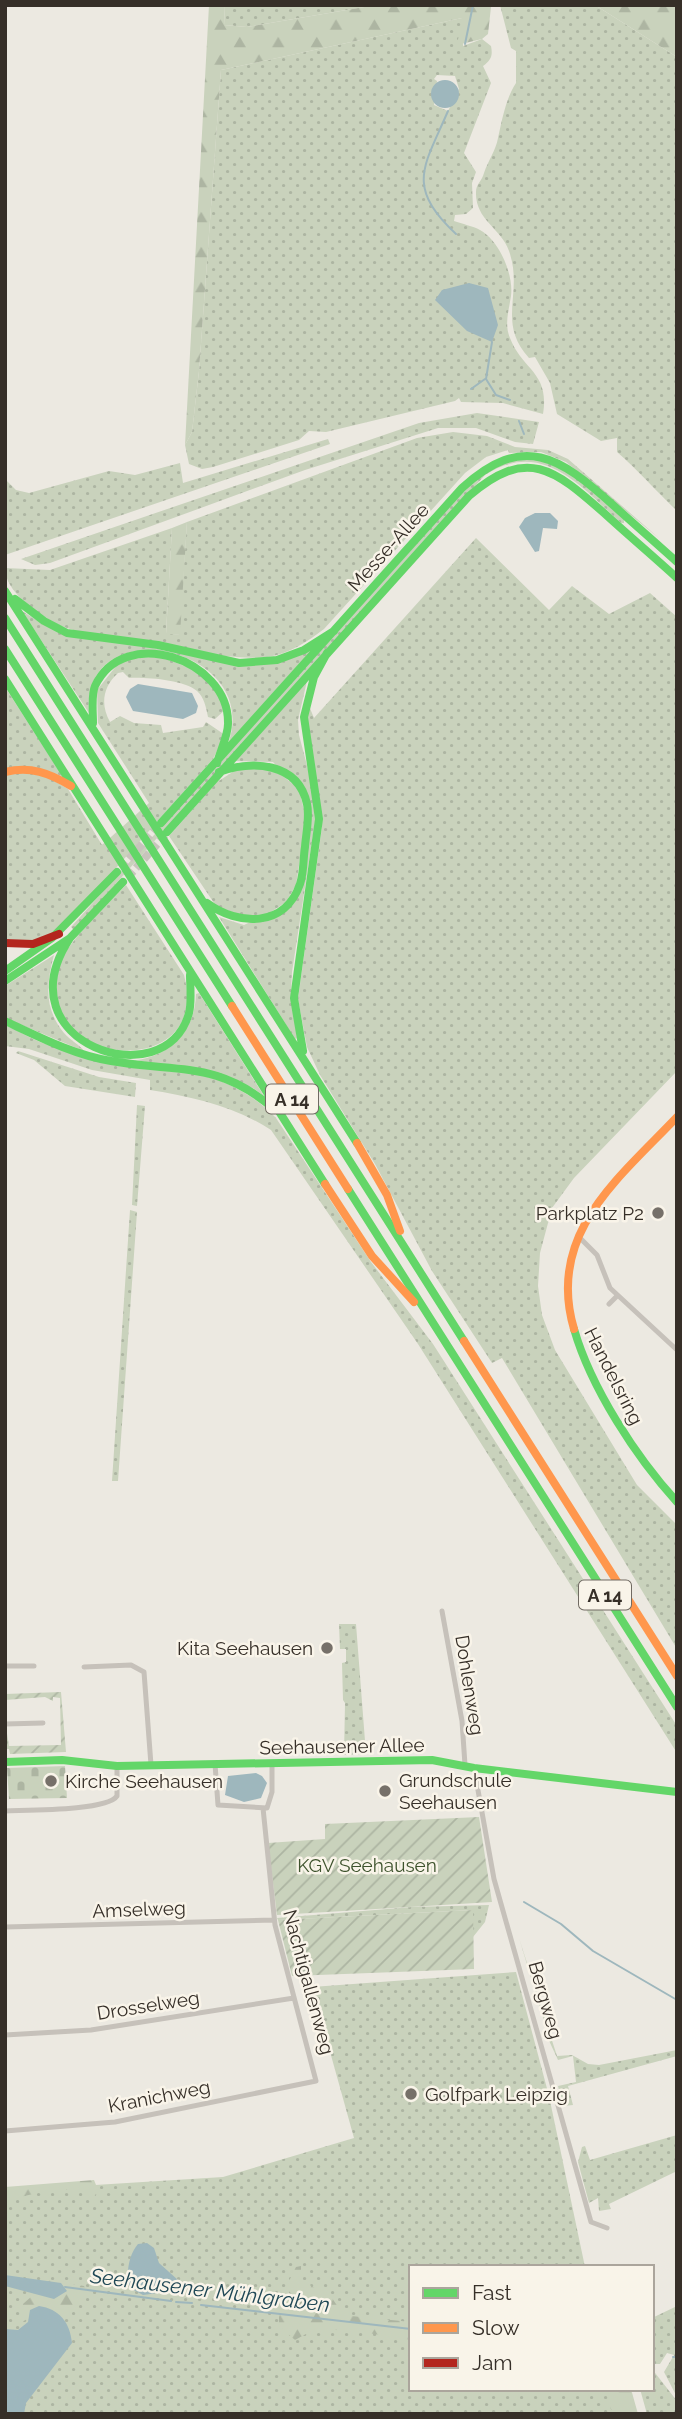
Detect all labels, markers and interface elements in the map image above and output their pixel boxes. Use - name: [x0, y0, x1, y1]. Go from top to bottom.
- street label: Messe-Allee: [343, 499, 433, 595]
- road number: A 14: [266, 1084, 318, 1114]
- place label: Parkplatz P2: [536, 1202, 644, 1224]
- marker: Parkplatz P2: [650, 1205, 666, 1221]
- street label: Handelsring: [580, 1324, 648, 1428]
- road number: A 14: [579, 1580, 631, 1610]
- street label: Dohlenweg: [451, 1633, 489, 1737]
- place label: Kita Seehausen: [177, 1637, 313, 1659]
- marker: Kita Seehausen: [319, 1640, 335, 1656]
- street label: Seehausener Allee: [259, 1734, 425, 1758]
- place label: Grundschule Seehausen: [399, 1769, 512, 1813]
- place label: Kirche Seehausen: [65, 1770, 223, 1792]
- marker: Kirche Seehausen: [43, 1773, 59, 1789]
- marker: Grundschule Seehausen: [377, 1783, 393, 1799]
- park label: KGV Seehausen: [297, 1854, 437, 1876]
- street label: Amselweg: [92, 1896, 186, 1922]
- street label: Nachtigallenweg: [279, 1907, 339, 2057]
- street label: Bergweg: [524, 1959, 568, 2041]
- street label: Drosselweg: [95, 1986, 201, 2024]
- street label: Kranichweg: [106, 2075, 212, 2117]
- place label: Golfpark Leipzig: [425, 2083, 568, 2105]
- marker: Golfpark Leipzig: [403, 2086, 419, 2102]
- water label: Seehausener Mühlgraben: [88, 2263, 331, 2317]
- legend: [409, 2265, 654, 2391]
- text: Fast: [472, 2280, 512, 2305]
- text: Slow: [472, 2315, 520, 2340]
- text: Jam: [472, 2350, 513, 2375]

